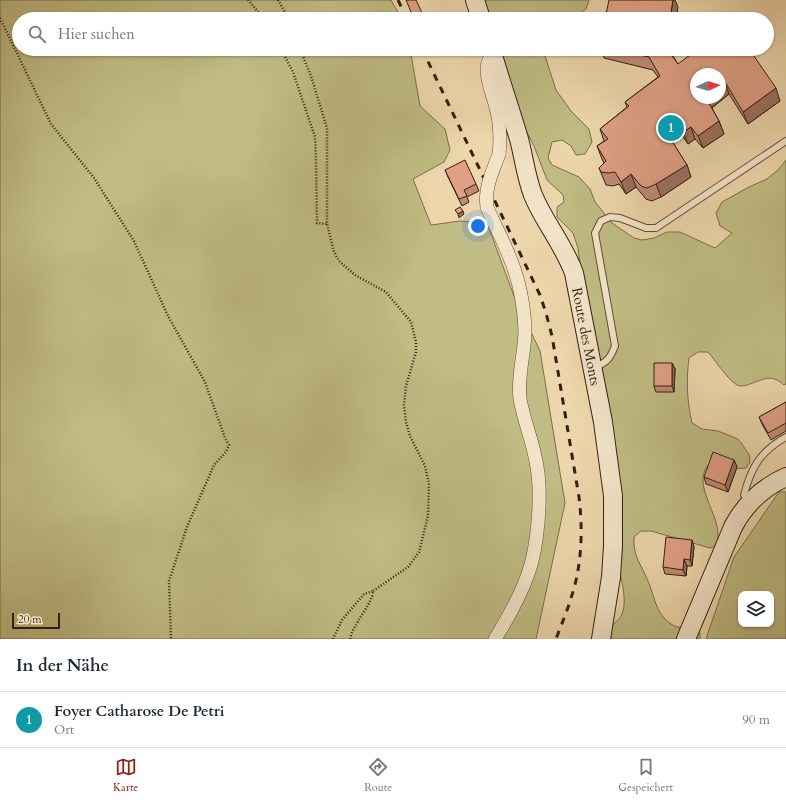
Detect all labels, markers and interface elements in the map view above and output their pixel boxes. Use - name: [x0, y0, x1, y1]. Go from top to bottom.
- search box: [12, 12, 774, 56]
- icon: search: [26, 23, 48, 45]
- text: Hier suchen: [58, 24, 135, 44]
- north arrow: [690, 68, 726, 104]
- pin: 1: [658, 113, 684, 143]
- your location: [468, 216, 488, 236]
- street label: Route des Monts: [567, 286, 605, 388]
- map controls: [738, 591, 774, 627]
- button: layers: [738, 591, 774, 627]
- scale bar: [12, 611, 60, 630]
- text: 20 m: [18, 612, 42, 627]
- text: In der Nähe: [16, 654, 109, 677]
- text: Foyer Catharose De Petri: [54, 701, 225, 721]
- text: 1: [26, 711, 32, 729]
- text: 90 m: [742, 711, 770, 729]
- text: Ort: [54, 721, 74, 739]
- tab: Karte: [113, 756, 138, 795]
- tab: Route: [364, 756, 392, 795]
- tab: Gespeichert: [618, 756, 673, 795]

